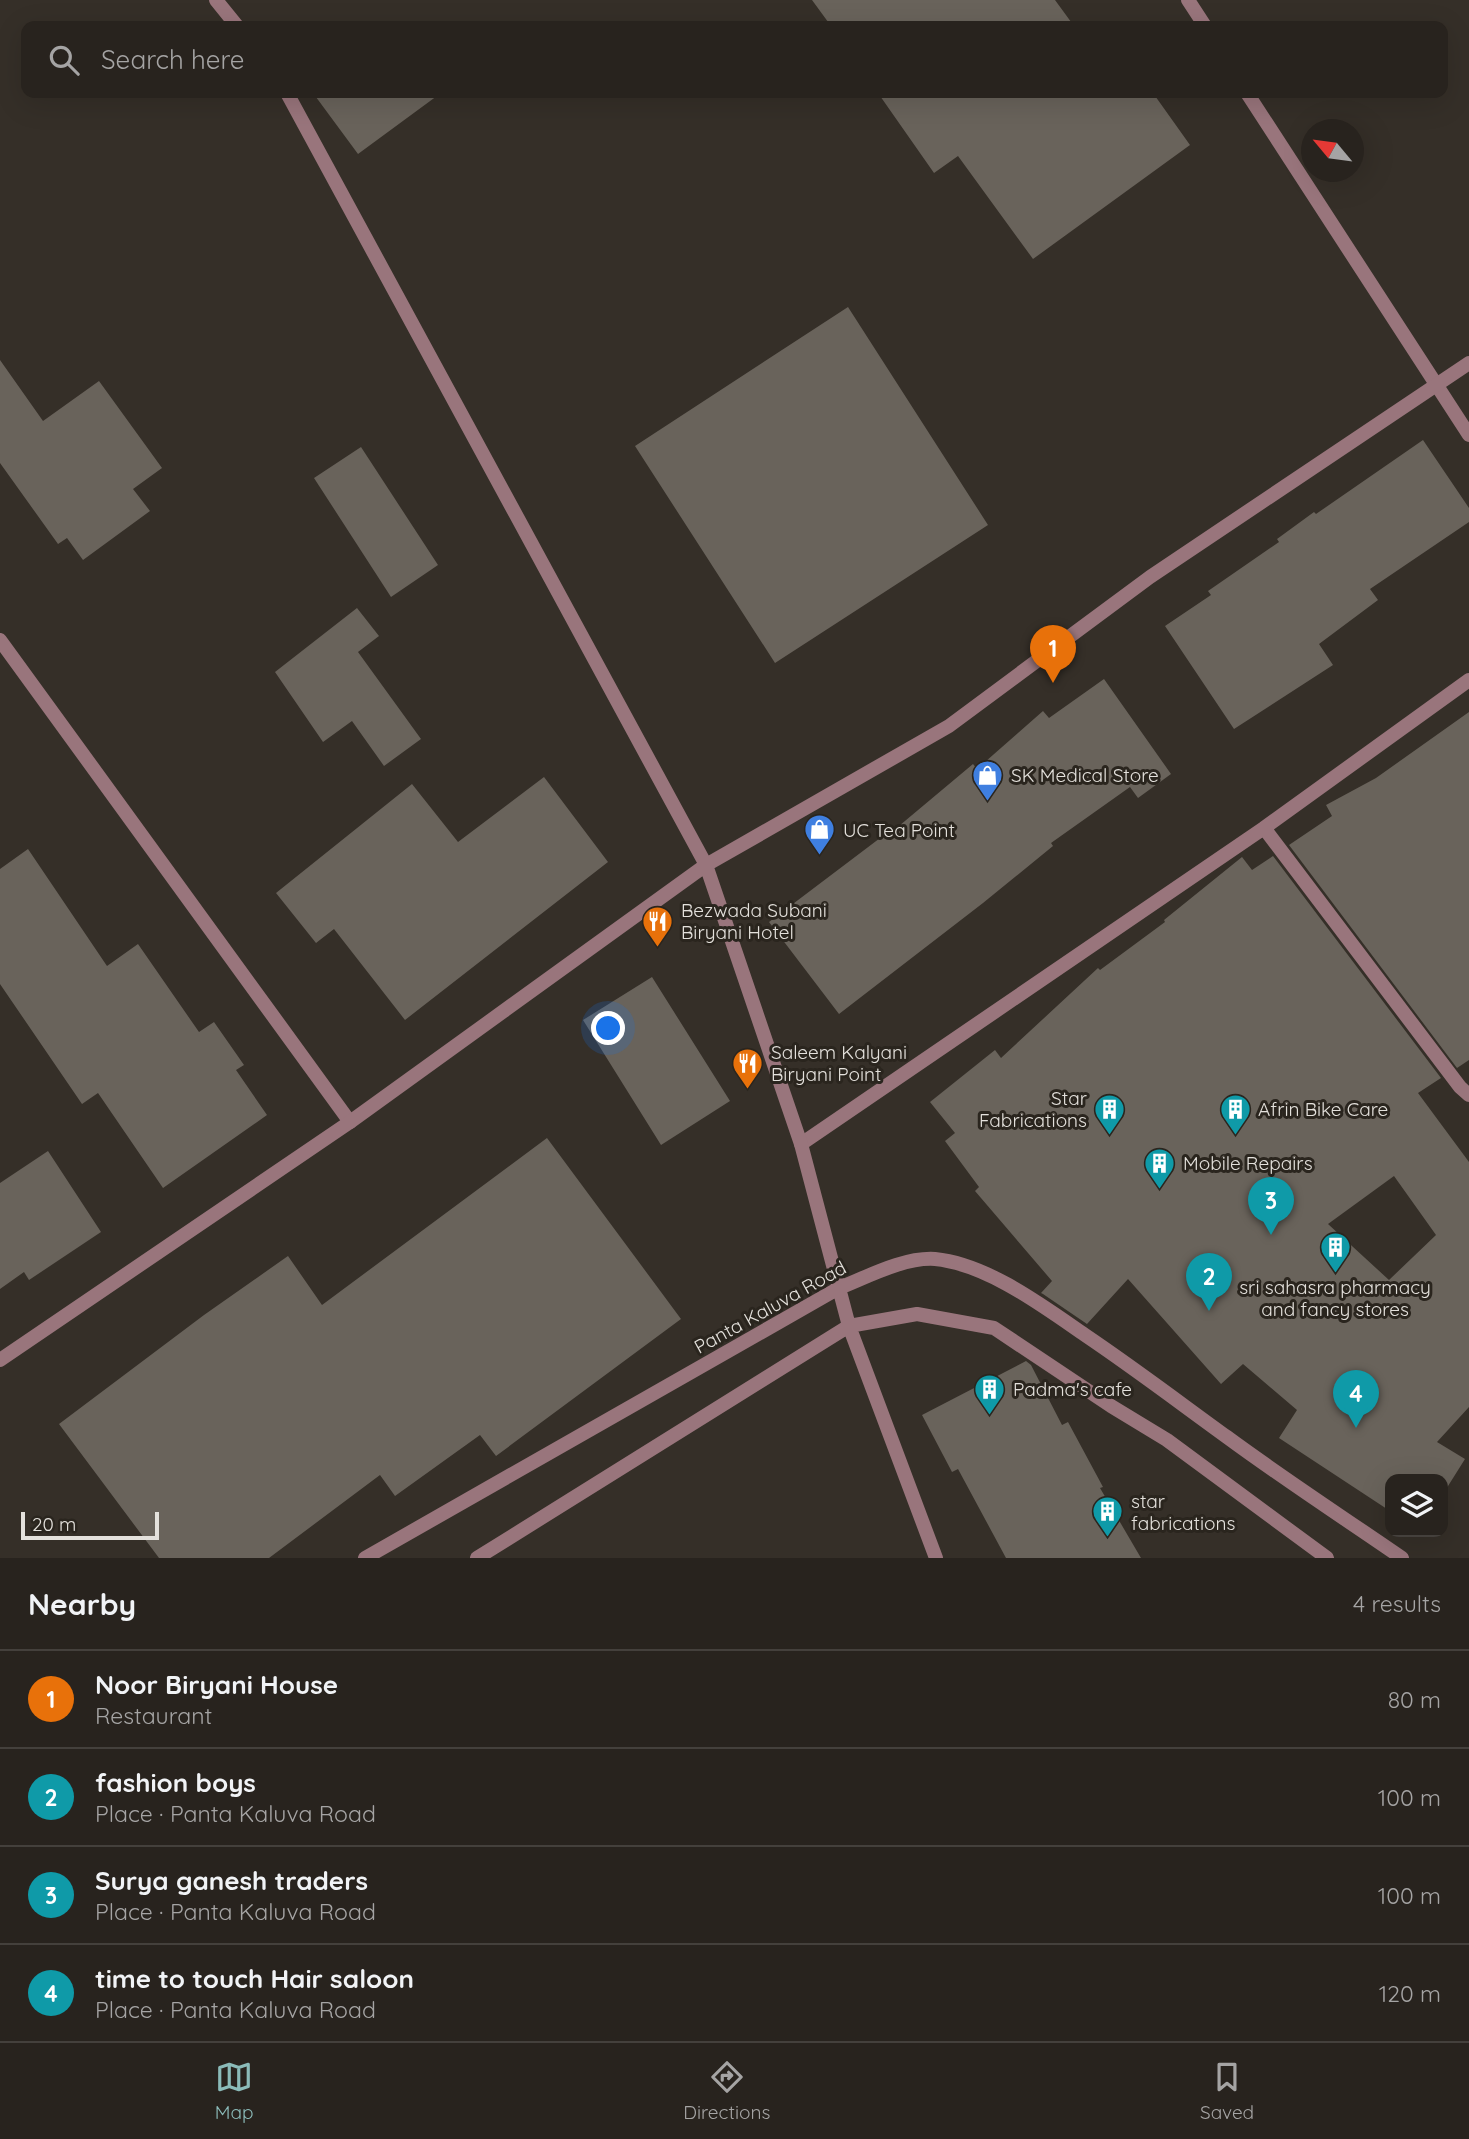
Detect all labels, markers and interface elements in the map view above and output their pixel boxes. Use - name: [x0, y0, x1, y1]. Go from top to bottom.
- search box: [21, 21, 1448, 98]
- icon: search: [45, 41, 83, 79]
- text: Search here: [101, 43, 245, 76]
- north arrow: [1301, 119, 1364, 182]
- pin: 1: [1030, 625, 1076, 683]
- shop icon: SK Medical Store: [971, 758, 1005, 802]
- place label: SK Medical Store: [1011, 763, 1159, 787]
- shop icon: UC Tea Point: [803, 813, 837, 857]
- place label: UC Tea Point: [843, 818, 955, 842]
- place label: Bezwada Subani Biryani Hotel: [681, 898, 827, 944]
- restaurant icon: Bezwada Subani Biryani Hotel: [641, 904, 675, 948]
- your location: [591, 1011, 625, 1045]
- place label: Saleem Kalyani Biryani Point: [771, 1040, 907, 1086]
- restaurant icon: Saleem Kalyani Biryani Point: [731, 1046, 765, 1090]
- place label: Star Fabrications: [979, 1086, 1088, 1132]
- building icon: Star Fabrications: [1093, 1092, 1127, 1136]
- building icon: Afrin Bike Care: [1218, 1092, 1252, 1136]
- place label: Afrin Bike Care: [1258, 1097, 1388, 1121]
- building icon: Mobile Repairs: [1143, 1146, 1177, 1190]
- place label: Mobile Repairs: [1183, 1151, 1313, 1175]
- pin: 3: [1248, 1177, 1294, 1235]
- building icon: sri sahasra pharmacy and fancy stores: [1318, 1231, 1352, 1275]
- pin: 2: [1186, 1253, 1232, 1311]
- street label: Panta Kaluva Road: [690, 1255, 850, 1359]
- place label: sri sahasra pharmacy and fancy stores: [1239, 1275, 1431, 1321]
- pin: 4: [1333, 1370, 1379, 1428]
- building icon: Padma's cafe: [973, 1372, 1007, 1416]
- place label: Padma's cafe: [1013, 1377, 1132, 1401]
- map controls: [1385, 1474, 1448, 1537]
- button: layers: [1385, 1474, 1448, 1537]
- place label: star fabrications: [1131, 1489, 1236, 1535]
- building icon: star fabrications: [1091, 1495, 1125, 1539]
- scale bar: [21, 1509, 159, 1541]
- text: 20 m: [32, 1512, 76, 1536]
- text: Nearby: [28, 1585, 136, 1623]
- text: 4 results: [1353, 1589, 1441, 1618]
- text: Noor Biryani House: [95, 1668, 338, 1701]
- text: 1: [47, 1685, 55, 1714]
- text: 80 m: [1388, 1685, 1441, 1714]
- text: Restaurant: [95, 1701, 212, 1730]
- text: fashion boys: [95, 1766, 256, 1799]
- text: 2: [44, 1783, 58, 1812]
- text: 100 m: [1378, 1783, 1441, 1812]
- text: Place · Panta Kaluva Road: [95, 1799, 376, 1828]
- text: Surya ganesh traders: [95, 1864, 368, 1897]
- text: 3: [45, 1881, 57, 1910]
- text: 100 m: [1378, 1881, 1441, 1910]
- text: Place · Panta Kaluva Road: [95, 1897, 376, 1926]
- text: time to touch Hair saloon: [95, 1962, 414, 1995]
- text: 4: [44, 1979, 58, 2008]
- text: 120 m: [1379, 1979, 1441, 2008]
- text: Place · Panta Kaluva Road: [95, 1995, 376, 2024]
- tab: Map: [215, 2058, 254, 2124]
- tab: Directions: [683, 2058, 770, 2124]
- tab: Saved: [1200, 2058, 1254, 2124]

